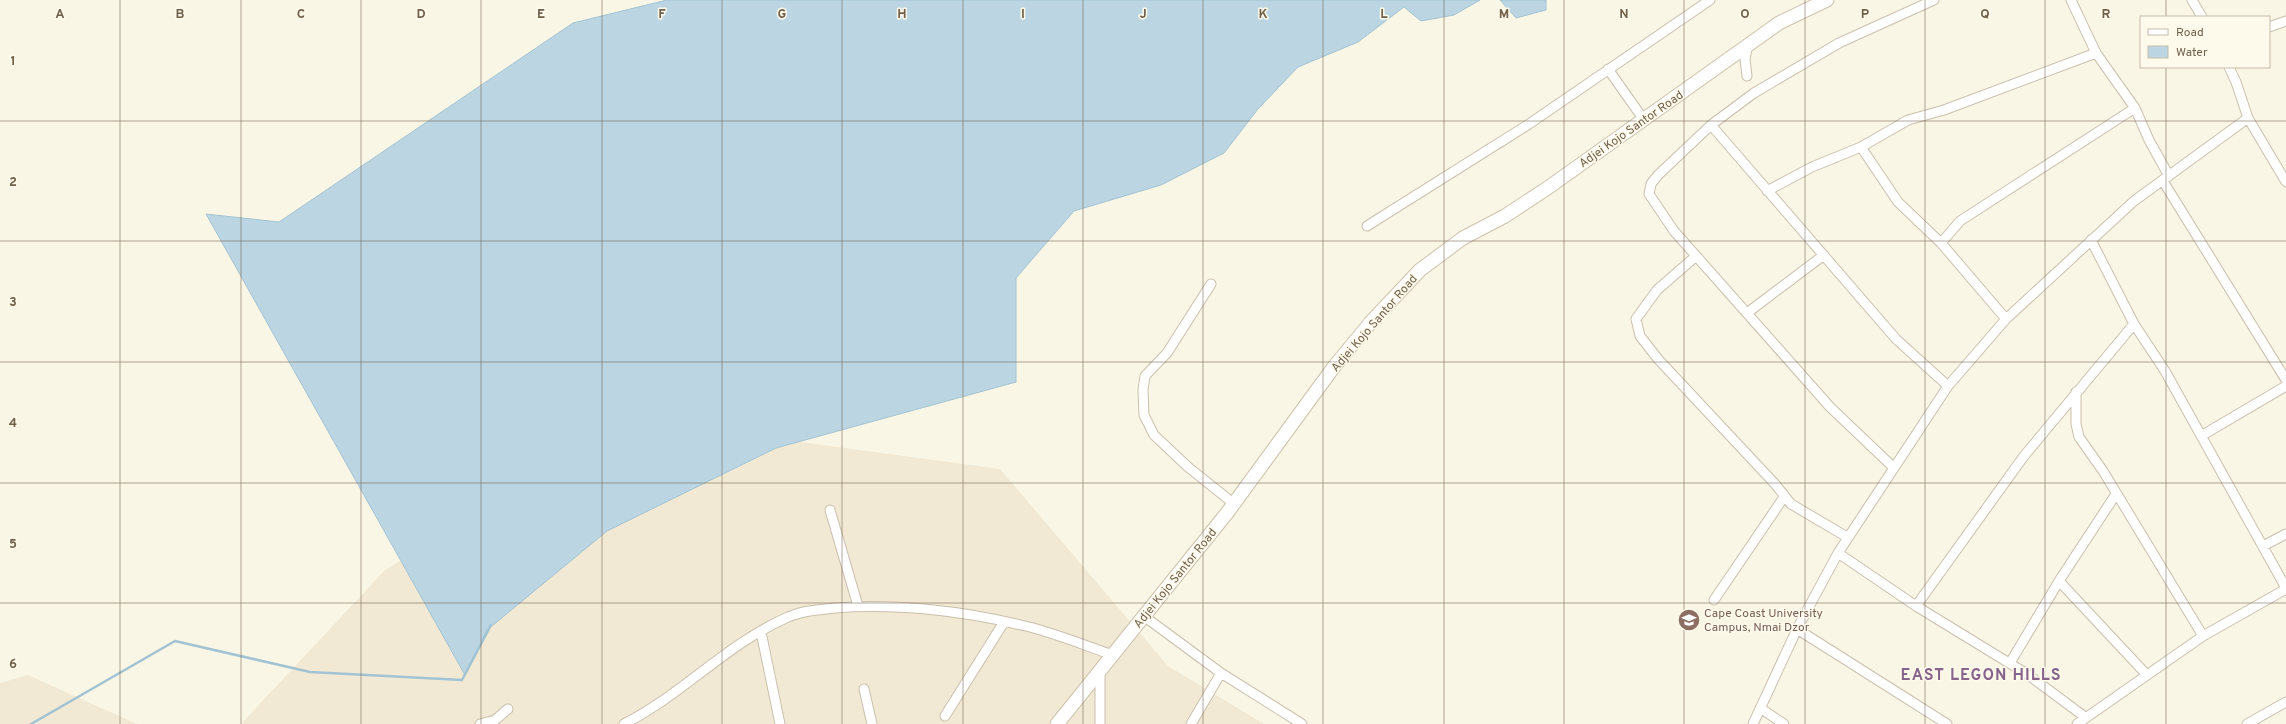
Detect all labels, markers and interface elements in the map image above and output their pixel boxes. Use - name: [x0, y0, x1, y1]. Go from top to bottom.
- text: A: [55, 7, 65, 23]
- text: B: [176, 7, 185, 23]
- text: C: [297, 7, 305, 23]
- text: D: [416, 7, 426, 23]
- text: E: [537, 7, 545, 23]
- text: F: [658, 7, 666, 23]
- text: G: [778, 7, 787, 23]
- text: H: [897, 7, 907, 23]
- text: I: [1021, 7, 1025, 23]
- text: J: [1139, 7, 1147, 23]
- text: K: [1258, 7, 1268, 23]
- text: L: [1380, 7, 1388, 23]
- text: M: [1499, 7, 1509, 23]
- text: N: [1619, 7, 1629, 23]
- text: O: [1740, 7, 1750, 23]
- text: P: [1861, 7, 1870, 23]
- text: Q: [1980, 7, 1990, 23]
- text: R: [2102, 7, 2111, 23]
- legend: [2140, 16, 2270, 68]
- text: Road: [2176, 25, 2204, 41]
- text: Water: [2176, 45, 2208, 61]
- text: 1: [10, 54, 16, 70]
- street label: Adjei Kojo Santor Road: [1576, 88, 1687, 172]
- text: 2: [9, 175, 17, 191]
- street label: Adjei Kojo Santor Road: [1328, 272, 1421, 376]
- text: 3: [9, 295, 17, 311]
- text: 4: [9, 416, 17, 432]
- street label: Adjei Kojo Santor Road: [1131, 525, 1221, 632]
- text: 5: [9, 537, 17, 553]
- place label: Cape Coast University Campus, Nmai Dzor: [1704, 606, 1823, 636]
- school or university icon: Cape Coast University Campus, Nmai Dzor: [1676, 607, 1702, 633]
- text: 6: [9, 657, 17, 673]
- district label: EAST LEGON HILLS: [1901, 666, 2061, 686]

